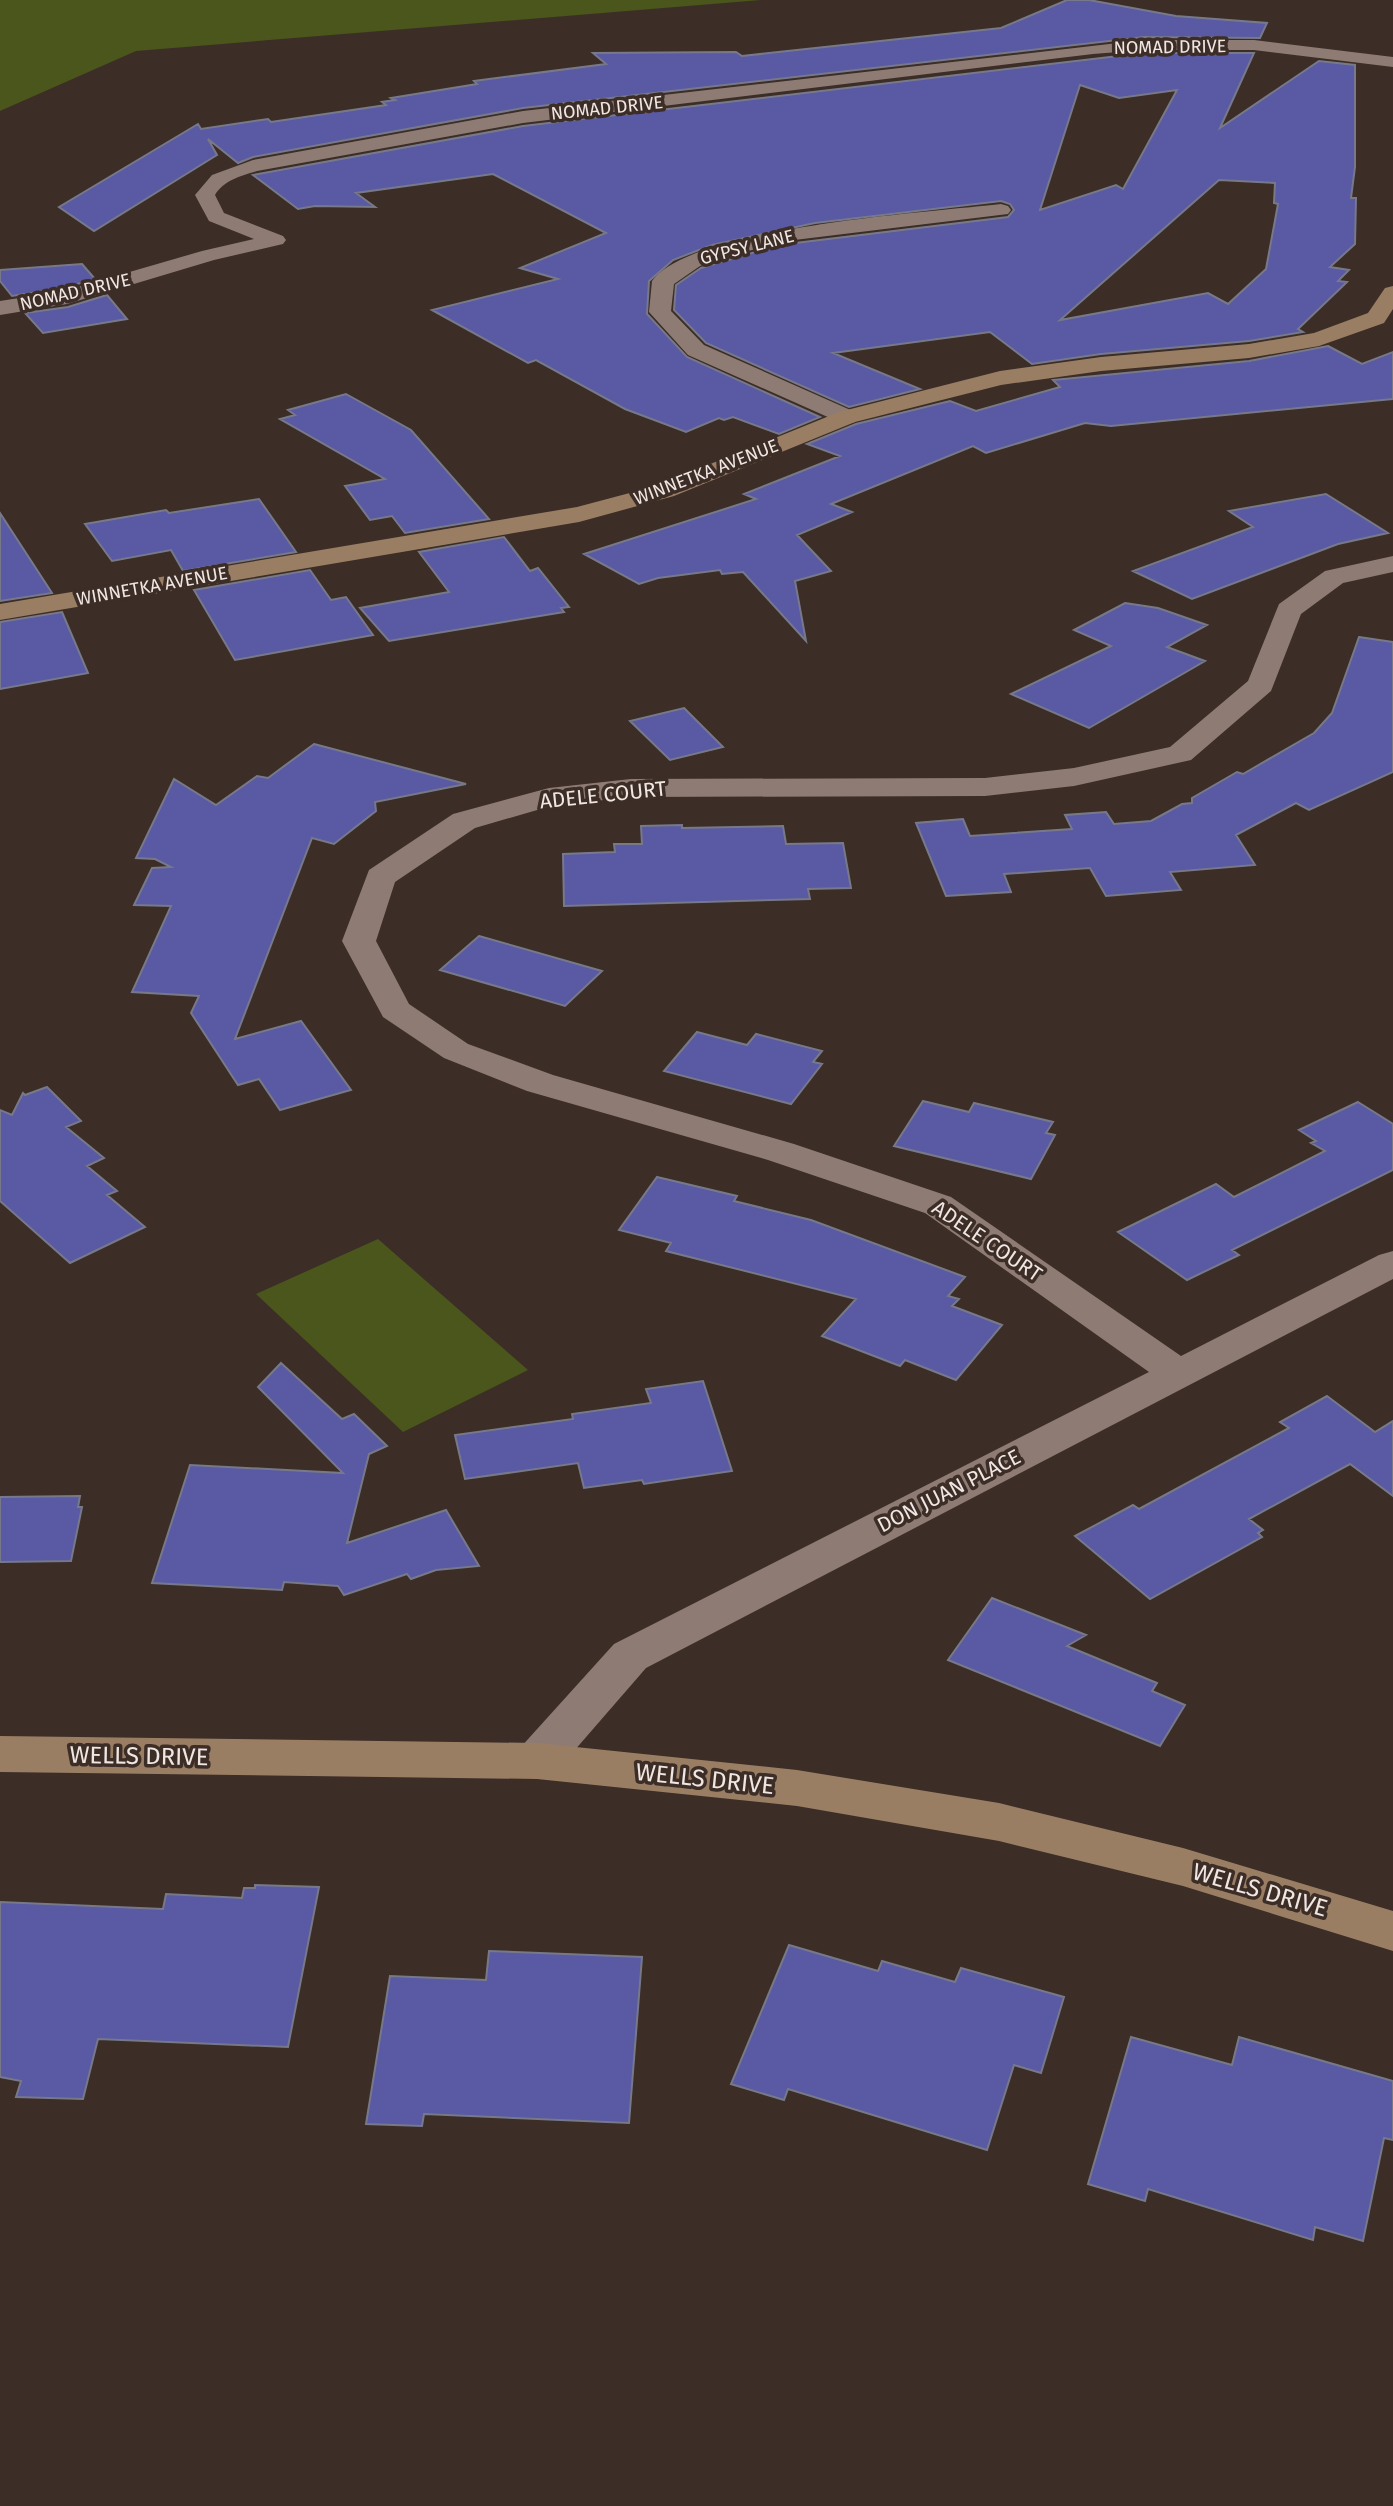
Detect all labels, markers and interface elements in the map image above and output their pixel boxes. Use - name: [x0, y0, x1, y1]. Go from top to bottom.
- street label: NOMAD DRIVE: [1113, 35, 1227, 59]
- street label: NOMAD DRIVE: [550, 91, 664, 125]
- street label: GYPSY LANE: [698, 225, 796, 269]
- street label: NOMAD DRIVE: [18, 269, 132, 315]
- street label: WINNETKA AVENUE: [631, 434, 781, 510]
- street label: WINNETKA AVENUE: [75, 562, 229, 610]
- street label: ADELE COURT: [539, 775, 668, 815]
- street label: ADELE COURT: [927, 1195, 1047, 1287]
- street label: DON JUAN PLACE: [873, 1444, 1025, 1538]
- street label: WELLS DRIVE: [69, 1741, 209, 1771]
- street label: WELLS DRIVE: [634, 1758, 776, 1800]
- street label: WELLS DRIVE: [1189, 1857, 1331, 1923]

